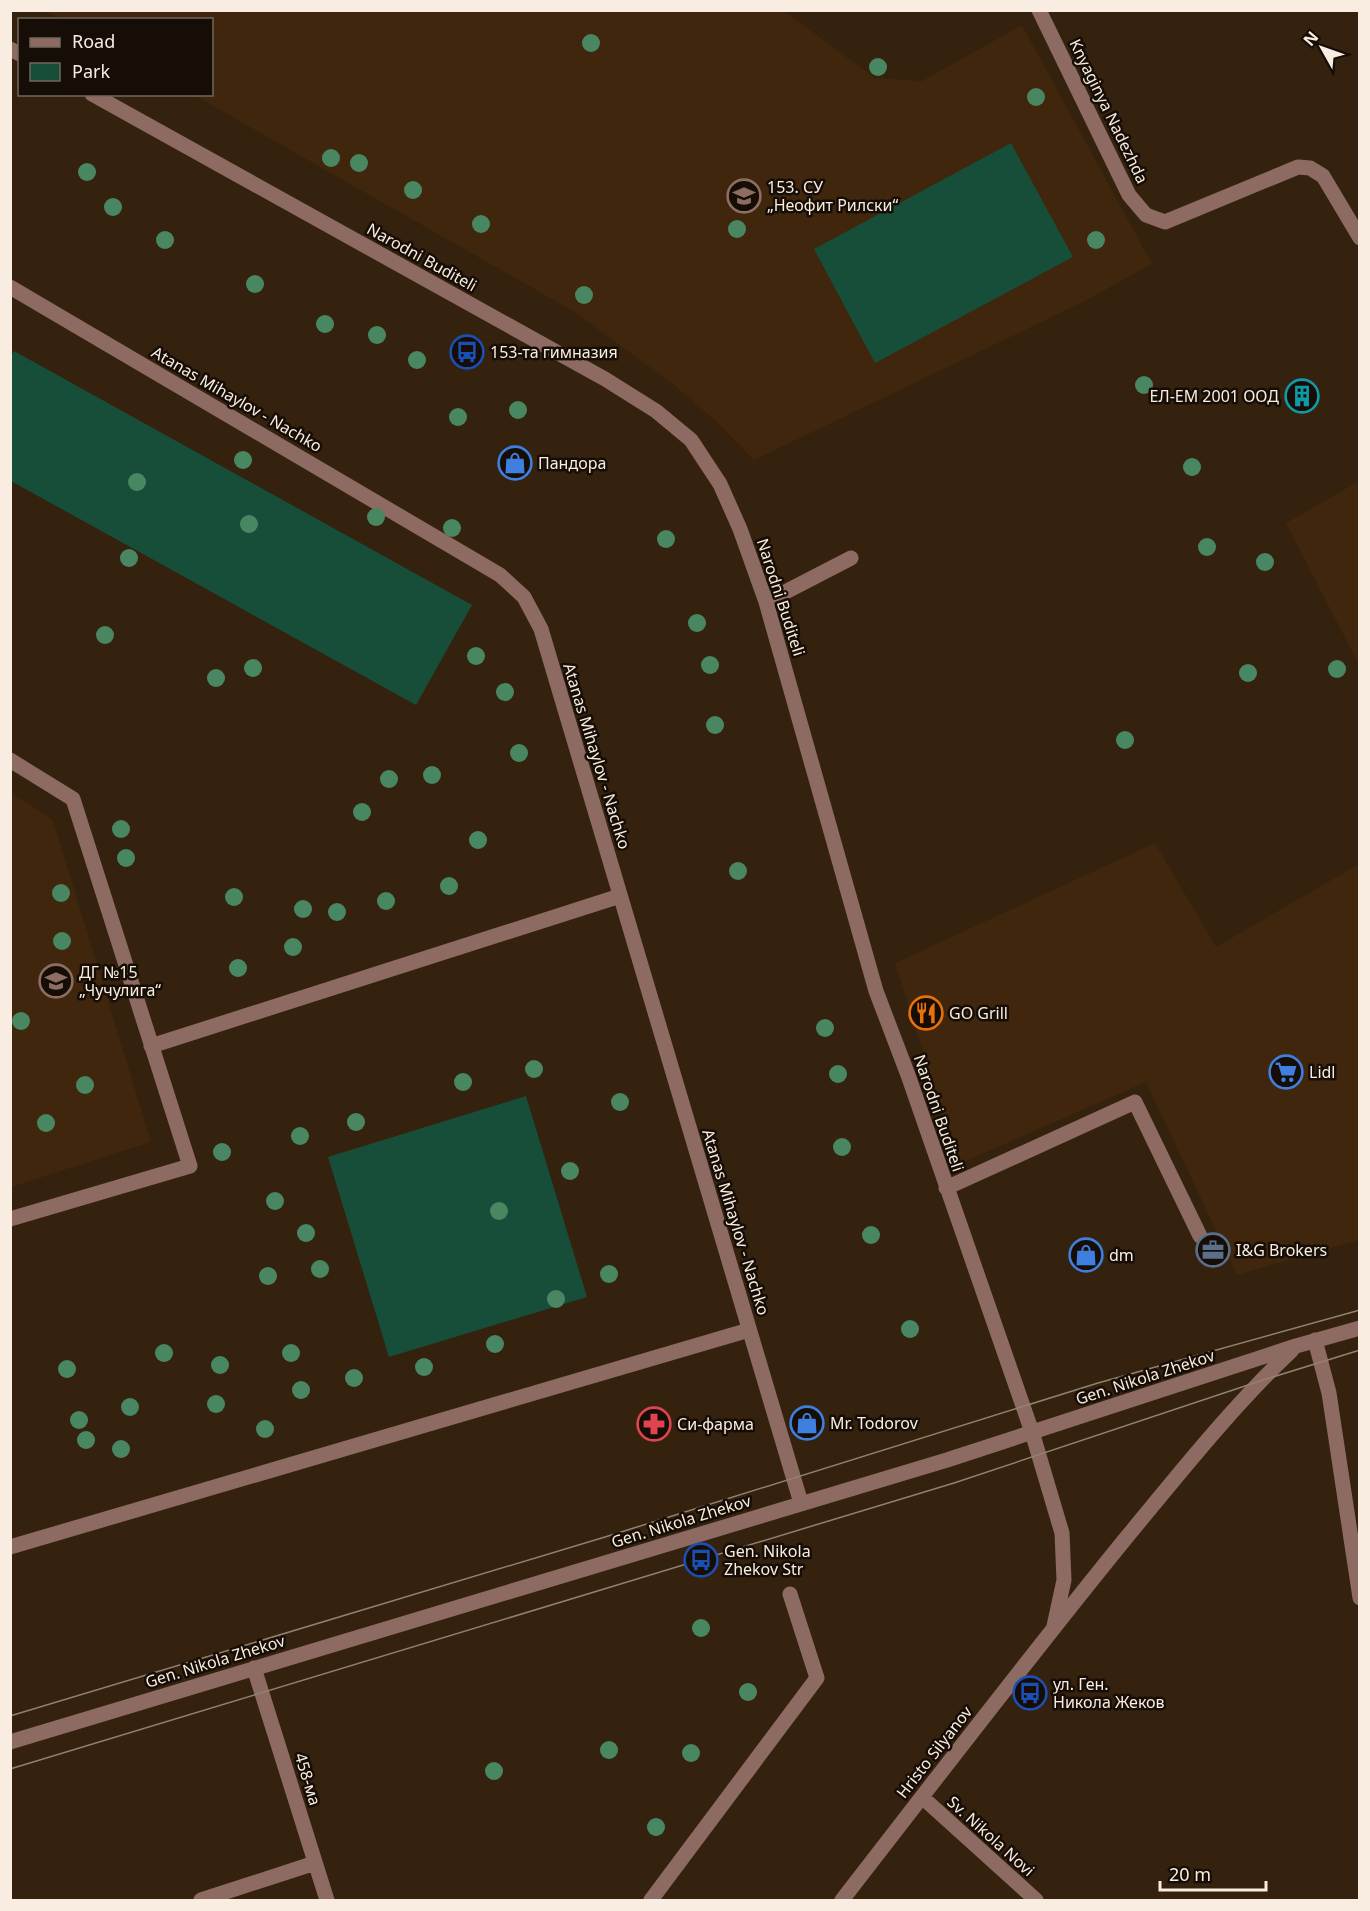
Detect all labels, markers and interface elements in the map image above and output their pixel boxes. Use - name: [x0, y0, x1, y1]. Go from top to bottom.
- legend: [18, 18, 213, 96]
- north arrow: [1292, 18, 1352, 78]
- text: N: [1298, 26, 1323, 50]
- text: Road: [72, 29, 115, 53]
- street label: Knyaginya Nadezhda: [1064, 35, 1154, 187]
- text: Park: [72, 59, 110, 83]
- place label: 153. СУ „Неофит Рилски“: [767, 176, 899, 216]
- school or university icon: 153. СУ „Неофит Рилски“: [726, 178, 762, 214]
- street label: Narodni Buditeli: [363, 218, 481, 296]
- bus stop icon: 153-та гимназия: [449, 334, 485, 370]
- street label: Atanas Mihaylov - Nachko: [148, 341, 326, 457]
- place label: 153-та гимназия: [490, 341, 618, 363]
- building icon: ЕЛ-ЕМ 2001 ООД: [1284, 378, 1320, 414]
- place label: ЕЛ-ЕМ 2001 ООД: [1150, 385, 1279, 407]
- shop icon: Пандора: [497, 445, 533, 481]
- place label: Пандора: [538, 452, 606, 474]
- street label: Narodni Buditeli: [752, 535, 810, 659]
- street label: Atanas Mihaylov - Nachko: [558, 660, 636, 852]
- place label: ДГ №15 „Чучулига“: [79, 961, 161, 1001]
- school or university icon: ДГ №15 „Чучулига“: [38, 963, 74, 999]
- restaurant icon: GO Grill: [908, 995, 944, 1031]
- place label: GO Grill: [949, 1002, 1008, 1024]
- street label: Narodni Buditeli: [909, 1052, 969, 1174]
- supermarket icon: Lidl: [1268, 1054, 1304, 1090]
- place label: Lidl: [1309, 1061, 1335, 1083]
- street label: Atanas Mihaylov - Nachko: [697, 1126, 775, 1318]
- office icon: I&G Brokers: [1195, 1232, 1231, 1268]
- shop icon: dm: [1068, 1237, 1104, 1273]
- place label: I&G Brokers: [1236, 1239, 1327, 1261]
- place label: dm: [1109, 1244, 1134, 1266]
- street label: Gen. Nikola Zhekov: [1073, 1344, 1218, 1410]
- shop icon: Mr. Todorov: [789, 1405, 825, 1441]
- pharmacy icon: Си-фарма: [636, 1406, 672, 1442]
- place label: Mr. Todorov: [830, 1412, 919, 1434]
- place label: Си-фарма: [677, 1413, 754, 1435]
- street label: Gen. Nikola Zhekov: [609, 1489, 754, 1553]
- place label: Gen. Nikola Zhekov Str: [724, 1540, 811, 1580]
- bus stop icon: Gen. Nikola Zhekov Str: [683, 1542, 719, 1578]
- street label: Gen. Nikola Zhekov: [143, 1629, 288, 1693]
- place label: ул. Ген. Никола Жеков: [1053, 1673, 1165, 1713]
- bus stop icon: ул. Ген. Никола Жеков: [1012, 1675, 1048, 1711]
- street label: Hristo Silyanov: [891, 1701, 978, 1803]
- street label: 458-ма: [290, 1750, 326, 1808]
- street label: Sv. Nikola Novi: [943, 1791, 1039, 1881]
- scale bar: [1160, 1854, 1266, 1892]
- text: 20 m: [1169, 1862, 1211, 1886]

